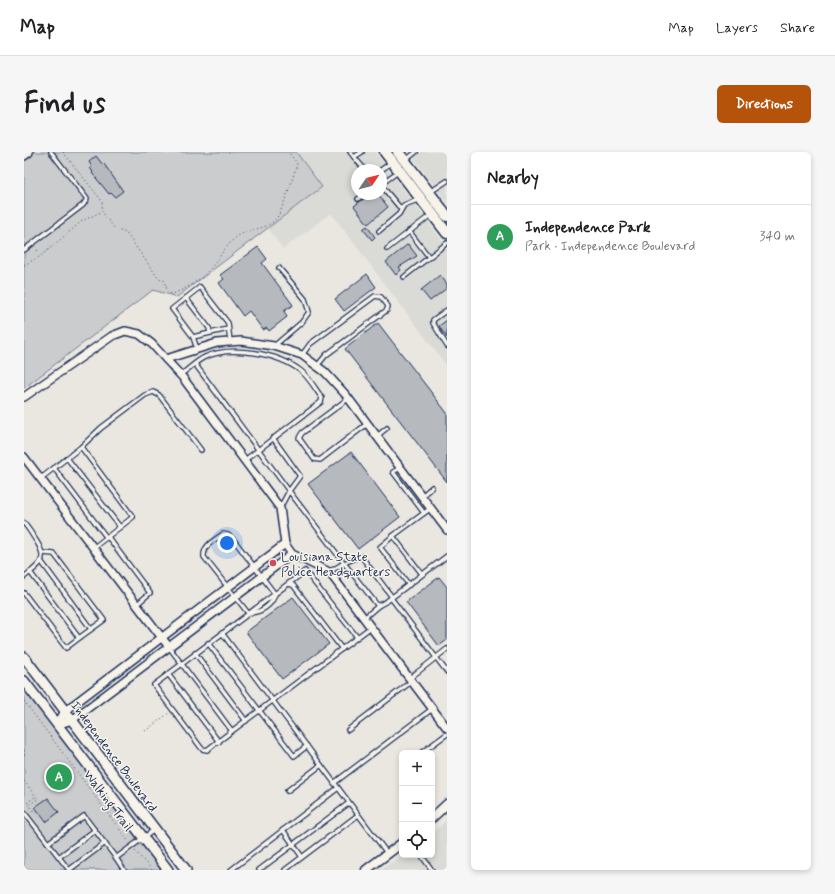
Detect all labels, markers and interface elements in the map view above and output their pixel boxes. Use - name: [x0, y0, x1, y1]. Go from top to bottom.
- text: Map: [20, 15, 55, 40]
- text: Map: [668, 19, 694, 37]
- text: Layers: [716, 19, 758, 37]
- text: Share: [780, 19, 815, 37]
- button: Directions: [717, 85, 811, 123]
- text: Find us: [24, 86, 105, 123]
- north arrow: [351, 164, 387, 200]
- text: Nearby: [487, 167, 539, 189]
- text: Independence Park: [525, 218, 651, 238]
- text: A: [496, 228, 504, 245]
- text: 340 m: [760, 228, 795, 245]
- text: Park · Independence Boulevard: [525, 238, 695, 255]
- your location: [217, 533, 237, 553]
- place label: Louisiana State Police Headquarters: [281, 549, 391, 581]
- marker: Louisiana State Police Headquarters: [268, 558, 278, 568]
- street label: Independence Boulevard: [67, 698, 161, 816]
- map controls: [399, 750, 435, 858]
- button: +: [399, 750, 435, 786]
- pin: A: [46, 762, 72, 792]
- street label: Walking Trail: [78, 767, 136, 836]
- button: −: [399, 786, 435, 822]
- button: locate: [399, 822, 435, 858]

